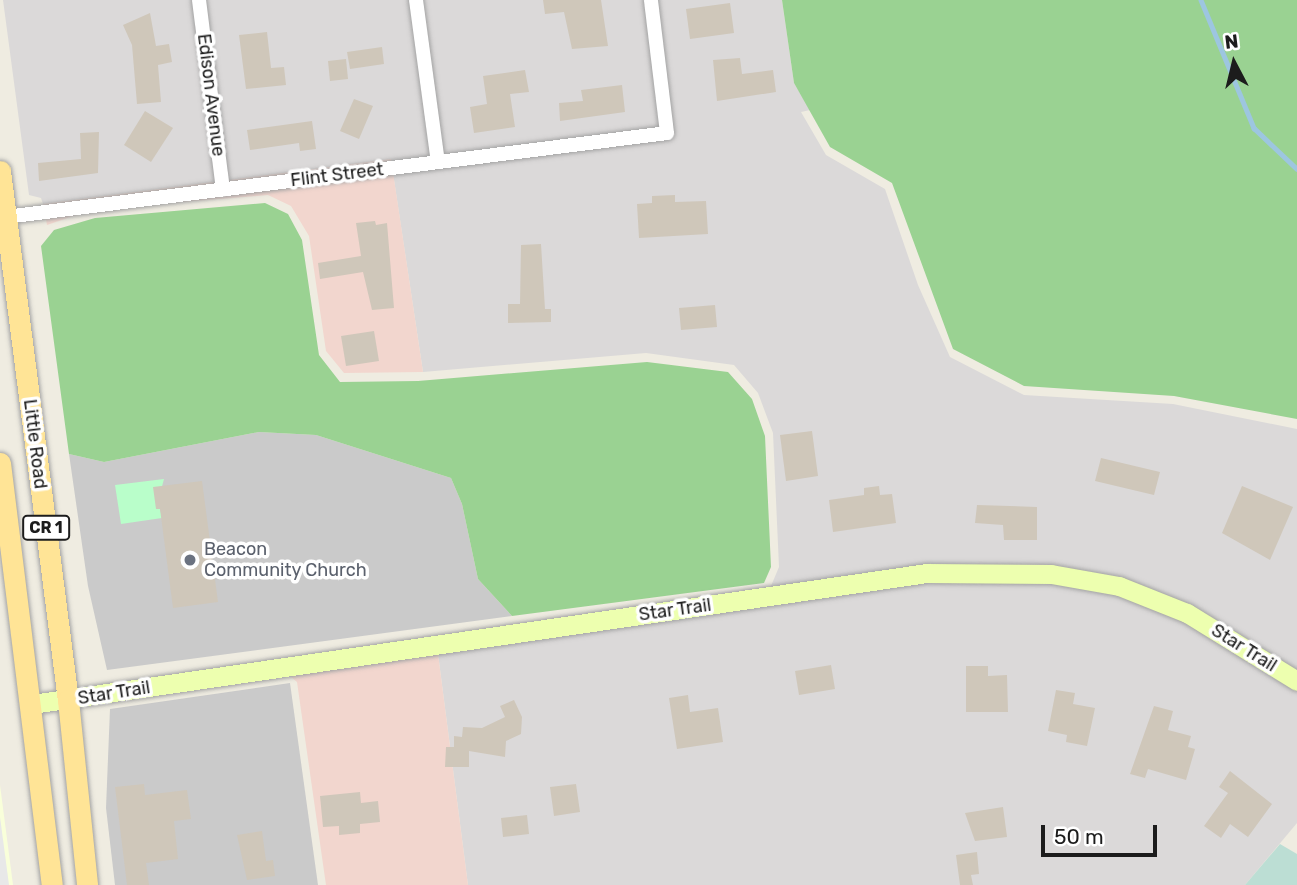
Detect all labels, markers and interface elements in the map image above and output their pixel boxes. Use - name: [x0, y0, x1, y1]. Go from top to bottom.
- north arrow: [1199, 28, 1269, 98]
- text: N: [1223, 29, 1240, 54]
- street label: Edison Avenue: [193, 32, 229, 158]
- street label: Flint Street: [289, 159, 385, 191]
- street label: Little Road: [19, 398, 51, 490]
- road number: CR 1: [22, 516, 70, 540]
- place label: Beacon Community Church: [204, 539, 367, 582]
- marker: Beacon Community Church: [182, 552, 198, 568]
- street label: Star Trail: [637, 594, 713, 626]
- street label: Star Trail: [1207, 619, 1281, 677]
- street label: Star Trail: [76, 677, 152, 709]
- scale bar: [1045, 812, 1160, 856]
- text: 50 m: [1054, 824, 1104, 849]

